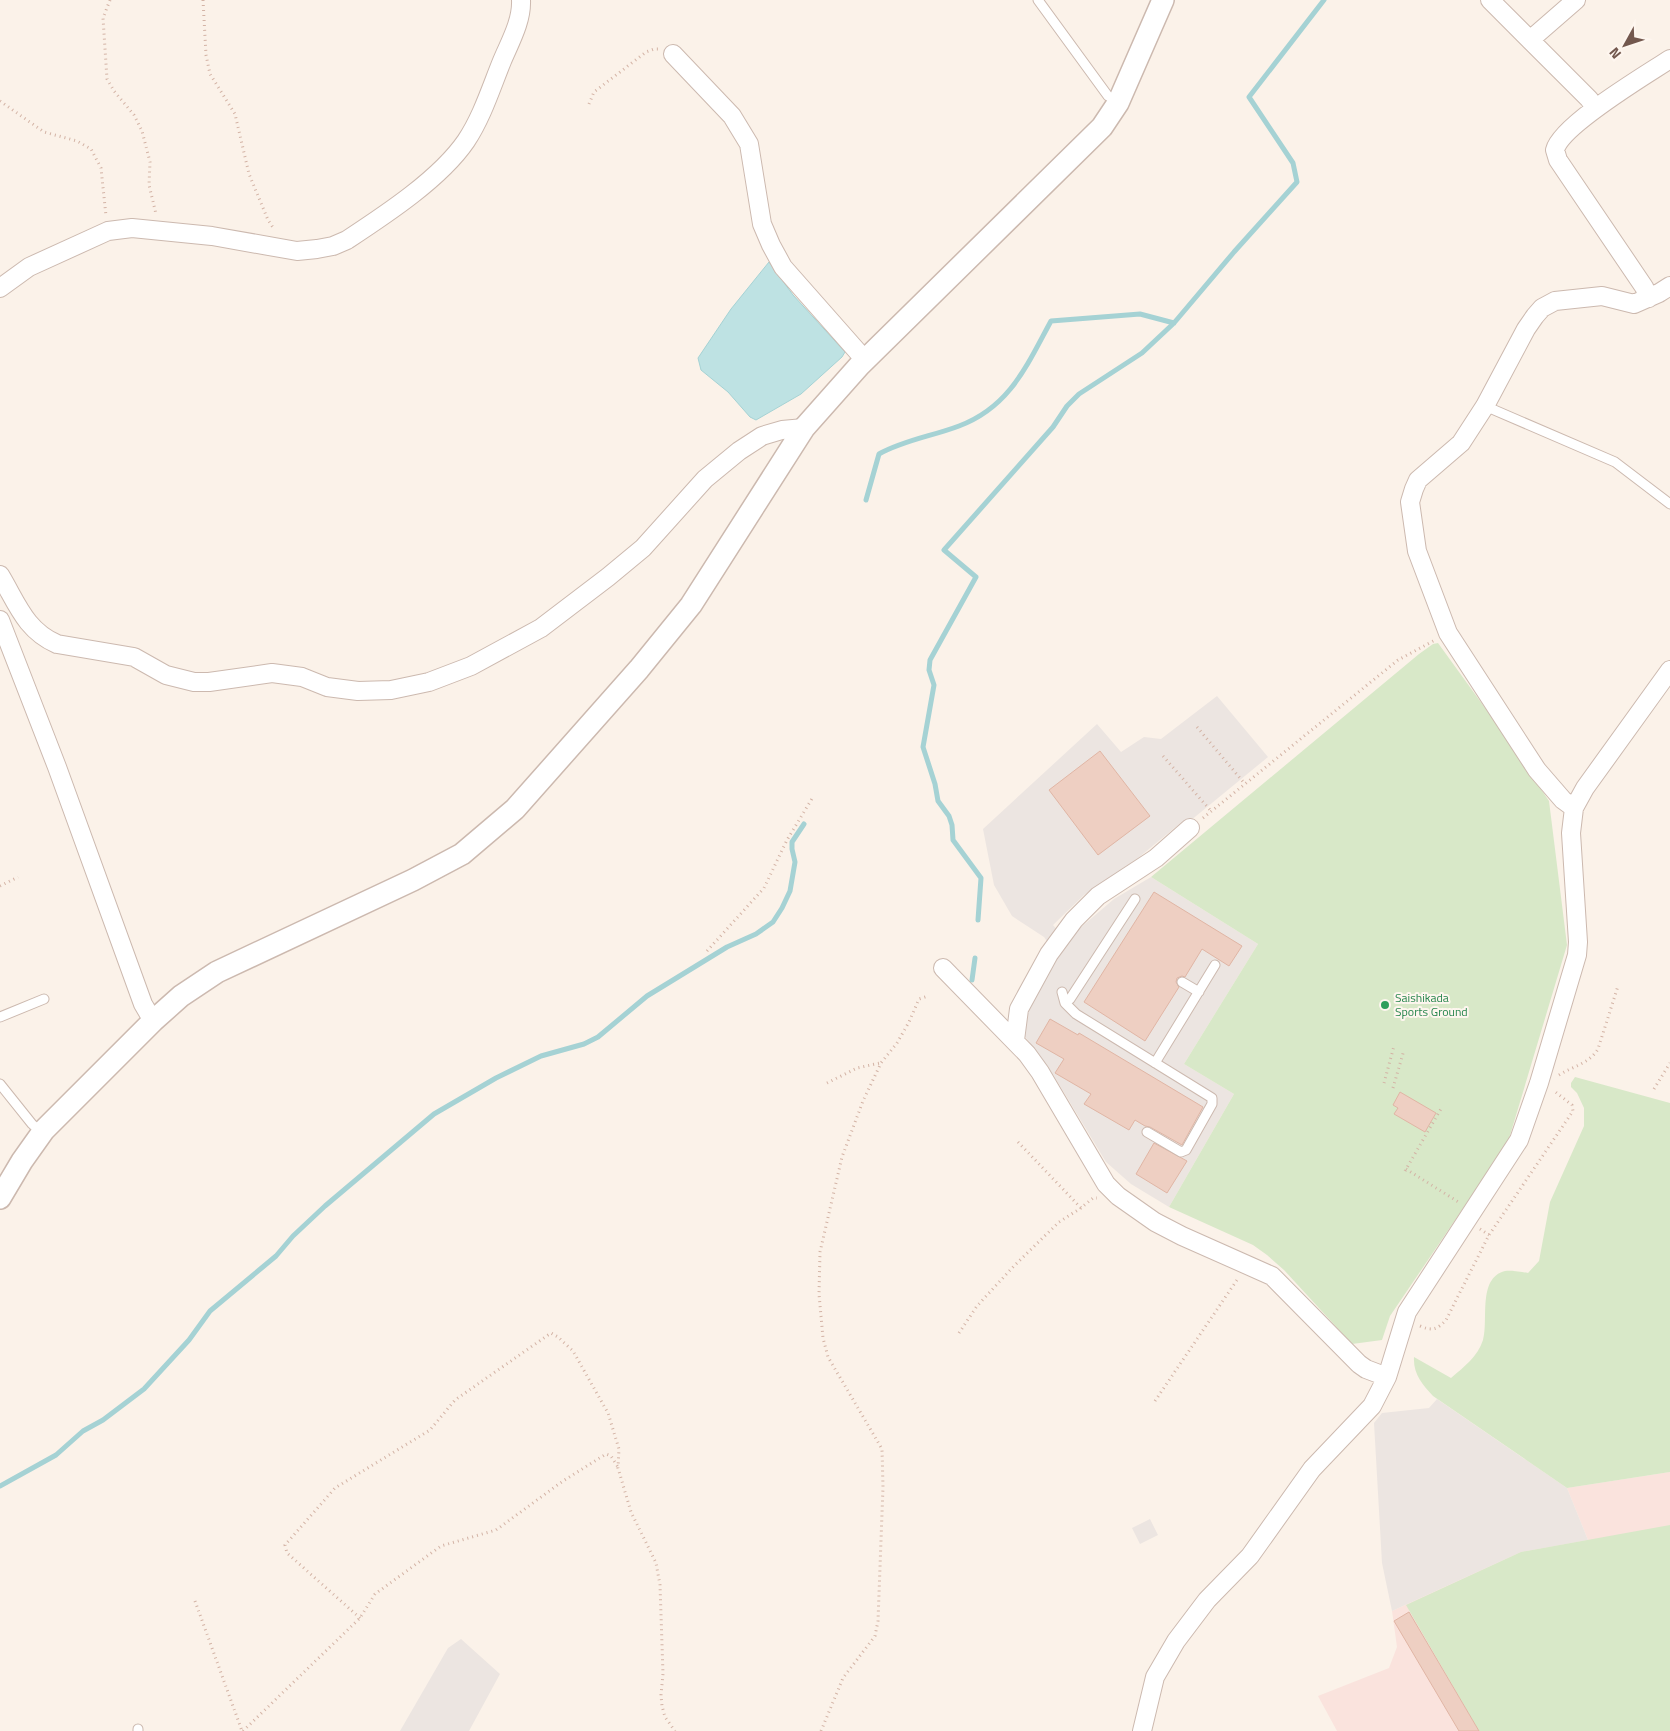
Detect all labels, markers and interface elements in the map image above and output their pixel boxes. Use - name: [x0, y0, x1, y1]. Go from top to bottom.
- north arrow: [1600, 20, 1650, 70]
- text: N: [1603, 43, 1626, 64]
- place label: Saishikada Sports Ground: [1395, 988, 1468, 1021]
- marker: Saishikada Sports Ground: [1379, 999, 1391, 1011]

